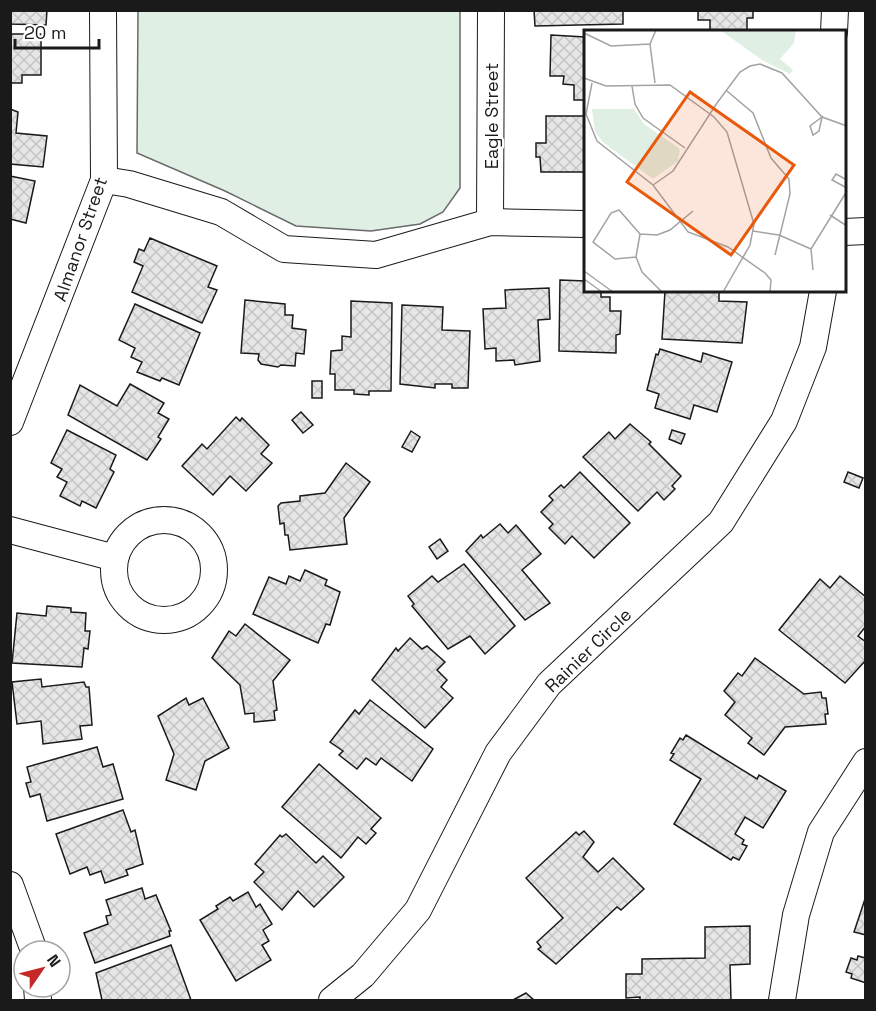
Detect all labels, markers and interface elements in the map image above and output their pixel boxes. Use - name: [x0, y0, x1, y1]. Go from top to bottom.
- scale bar: [15, 12, 99, 50]
- text: 20 m: [24, 21, 67, 44]
- inset map: [584, 30, 846, 292]
- street label: Eagle Street: [480, 63, 503, 169]
- street label: Almanor Street: [48, 174, 112, 304]
- street label: Rainier Circle: [540, 603, 636, 697]
- north arrow: [12, 939, 72, 999]
- text: N: [42, 950, 66, 971]

